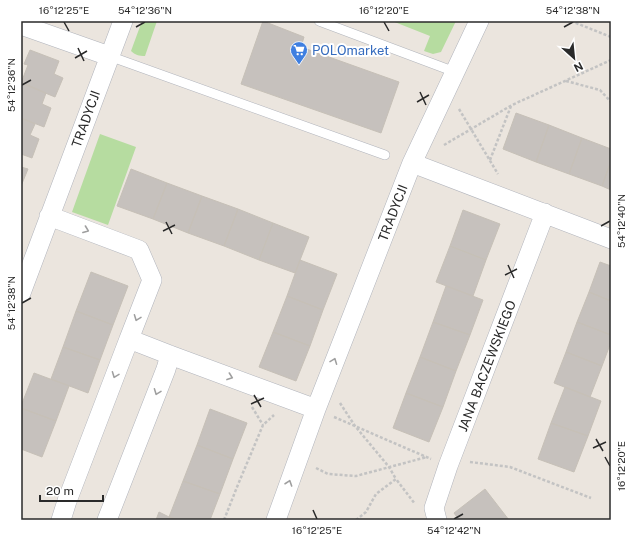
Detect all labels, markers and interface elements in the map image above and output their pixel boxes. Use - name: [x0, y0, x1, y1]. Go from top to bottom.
- text: 16°12'25"E: [39, 4, 89, 16]
- text: 54°12'36"N: [118, 4, 172, 16]
- text: 16°12'20"E: [359, 4, 409, 16]
- text: 54°12'38"N: [546, 4, 600, 16]
- north arrow: [554, 38, 594, 78]
- supermarket icon: POLOmarket: [289, 40, 309, 65]
- place label: POLOmarket: [312, 43, 389, 58]
- text: 54°12'36"N: [5, 58, 17, 112]
- text: N: [572, 60, 585, 74]
- street label: TRADYCJI: [69, 89, 103, 149]
- street label: TRADYCJI: [375, 183, 411, 243]
- text: 54°12'40"N: [615, 194, 627, 248]
- one-way arrow: [82, 225, 89, 234]
- text: 54°12'38"N: [5, 276, 17, 330]
- street label: JANA BACZEWSKIEGO: [455, 298, 519, 434]
- one-way arrow: [134, 314, 142, 321]
- one-way arrow: [330, 358, 338, 365]
- one-way arrow: [112, 372, 120, 379]
- one-way arrow: [226, 373, 233, 381]
- one-way arrow: [154, 388, 162, 395]
- text: 16°12'20"E: [615, 441, 627, 491]
- scale bar: [40, 477, 103, 503]
- one-way arrow: [285, 480, 293, 487]
- text: 20 m: [46, 484, 74, 498]
- text: 16°12'25"E: [292, 524, 342, 536]
- text: 54°12'42"N: [427, 524, 481, 536]

